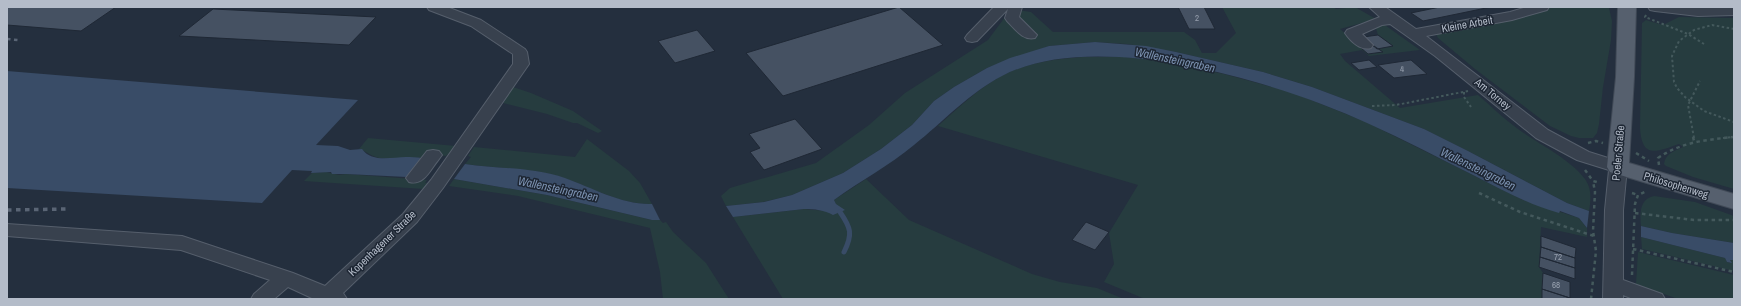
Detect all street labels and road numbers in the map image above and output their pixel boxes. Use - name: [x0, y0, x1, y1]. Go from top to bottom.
- street label: Kleine Arbeit: [1440, 13, 1494, 35]
- street label: Am Torney: [1471, 74, 1514, 113]
- street label: Poeler Straße: [1609, 125, 1627, 181]
- street label: Philosophenweg: [1642, 169, 1710, 201]
- street label: Kopenhagener Straße: [345, 207, 419, 279]

